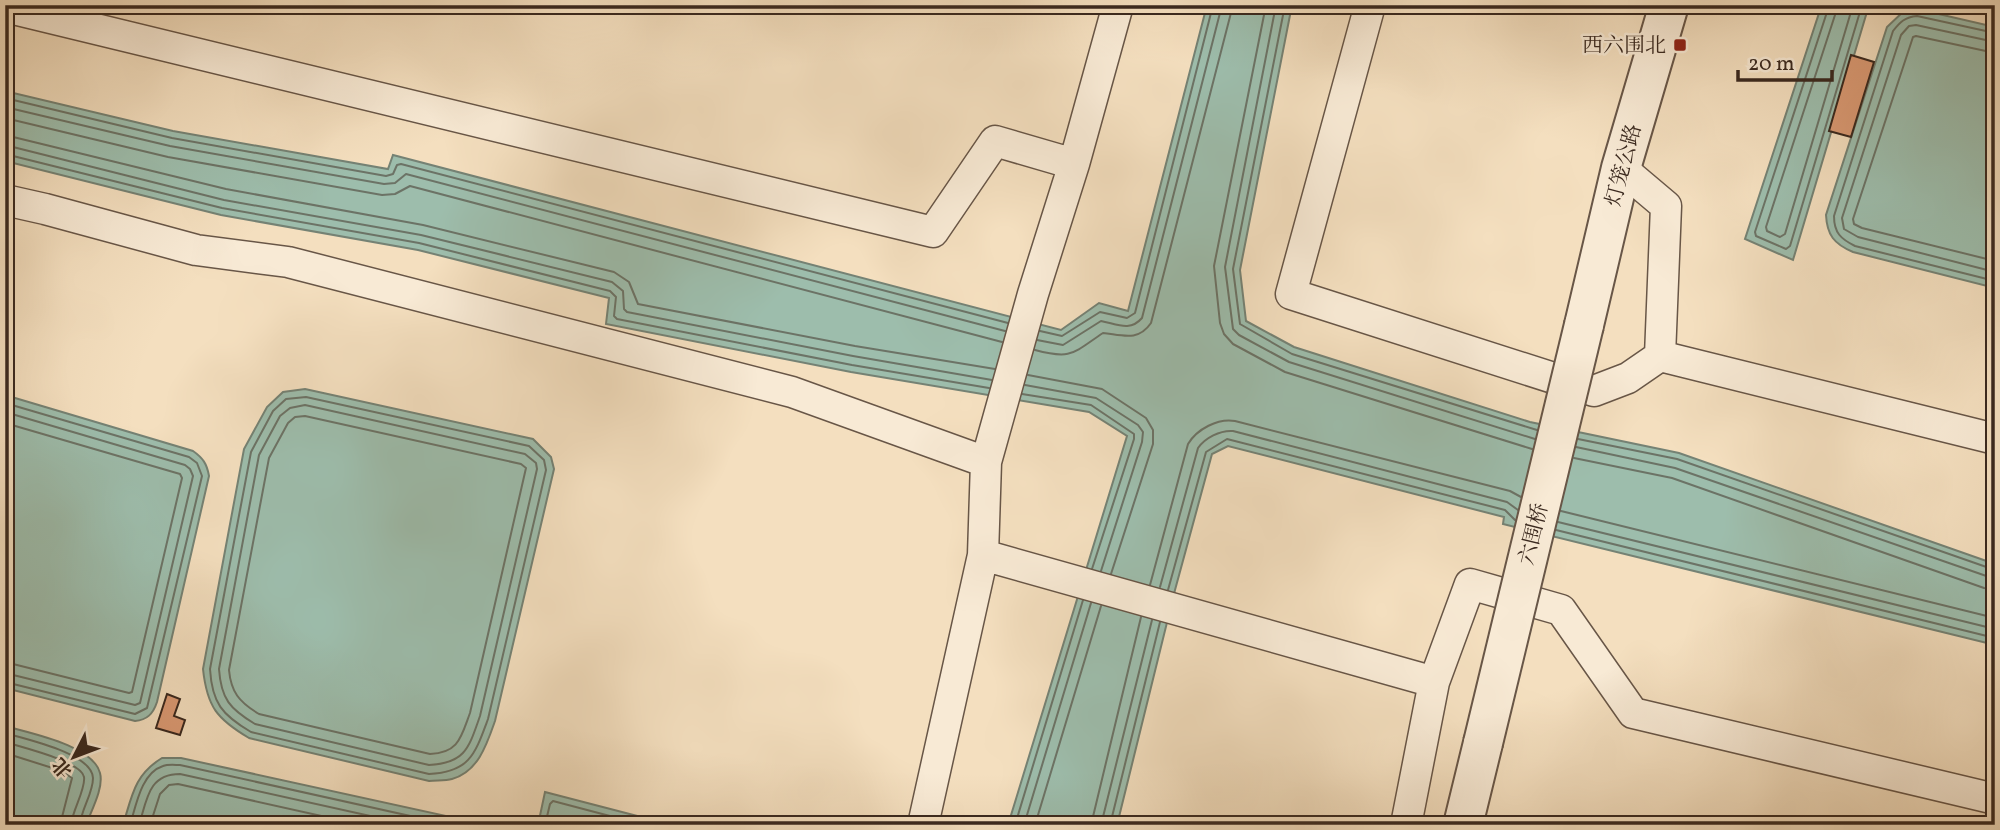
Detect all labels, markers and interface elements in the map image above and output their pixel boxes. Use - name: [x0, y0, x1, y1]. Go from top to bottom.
- place label: 西六围北: [1582, 32, 1666, 61]
- marker: 西六围北: [1672, 37, 1688, 53]
- scale bar: [1738, 38, 1832, 82]
- text: 20 m: [1748, 50, 1794, 79]
- street label: 灯笼公路: [1600, 121, 1649, 210]
- street label: 六围桥: [1513, 500, 1556, 568]
- north arrow: [38, 722, 108, 792]
- text: 北: [47, 751, 79, 783]

